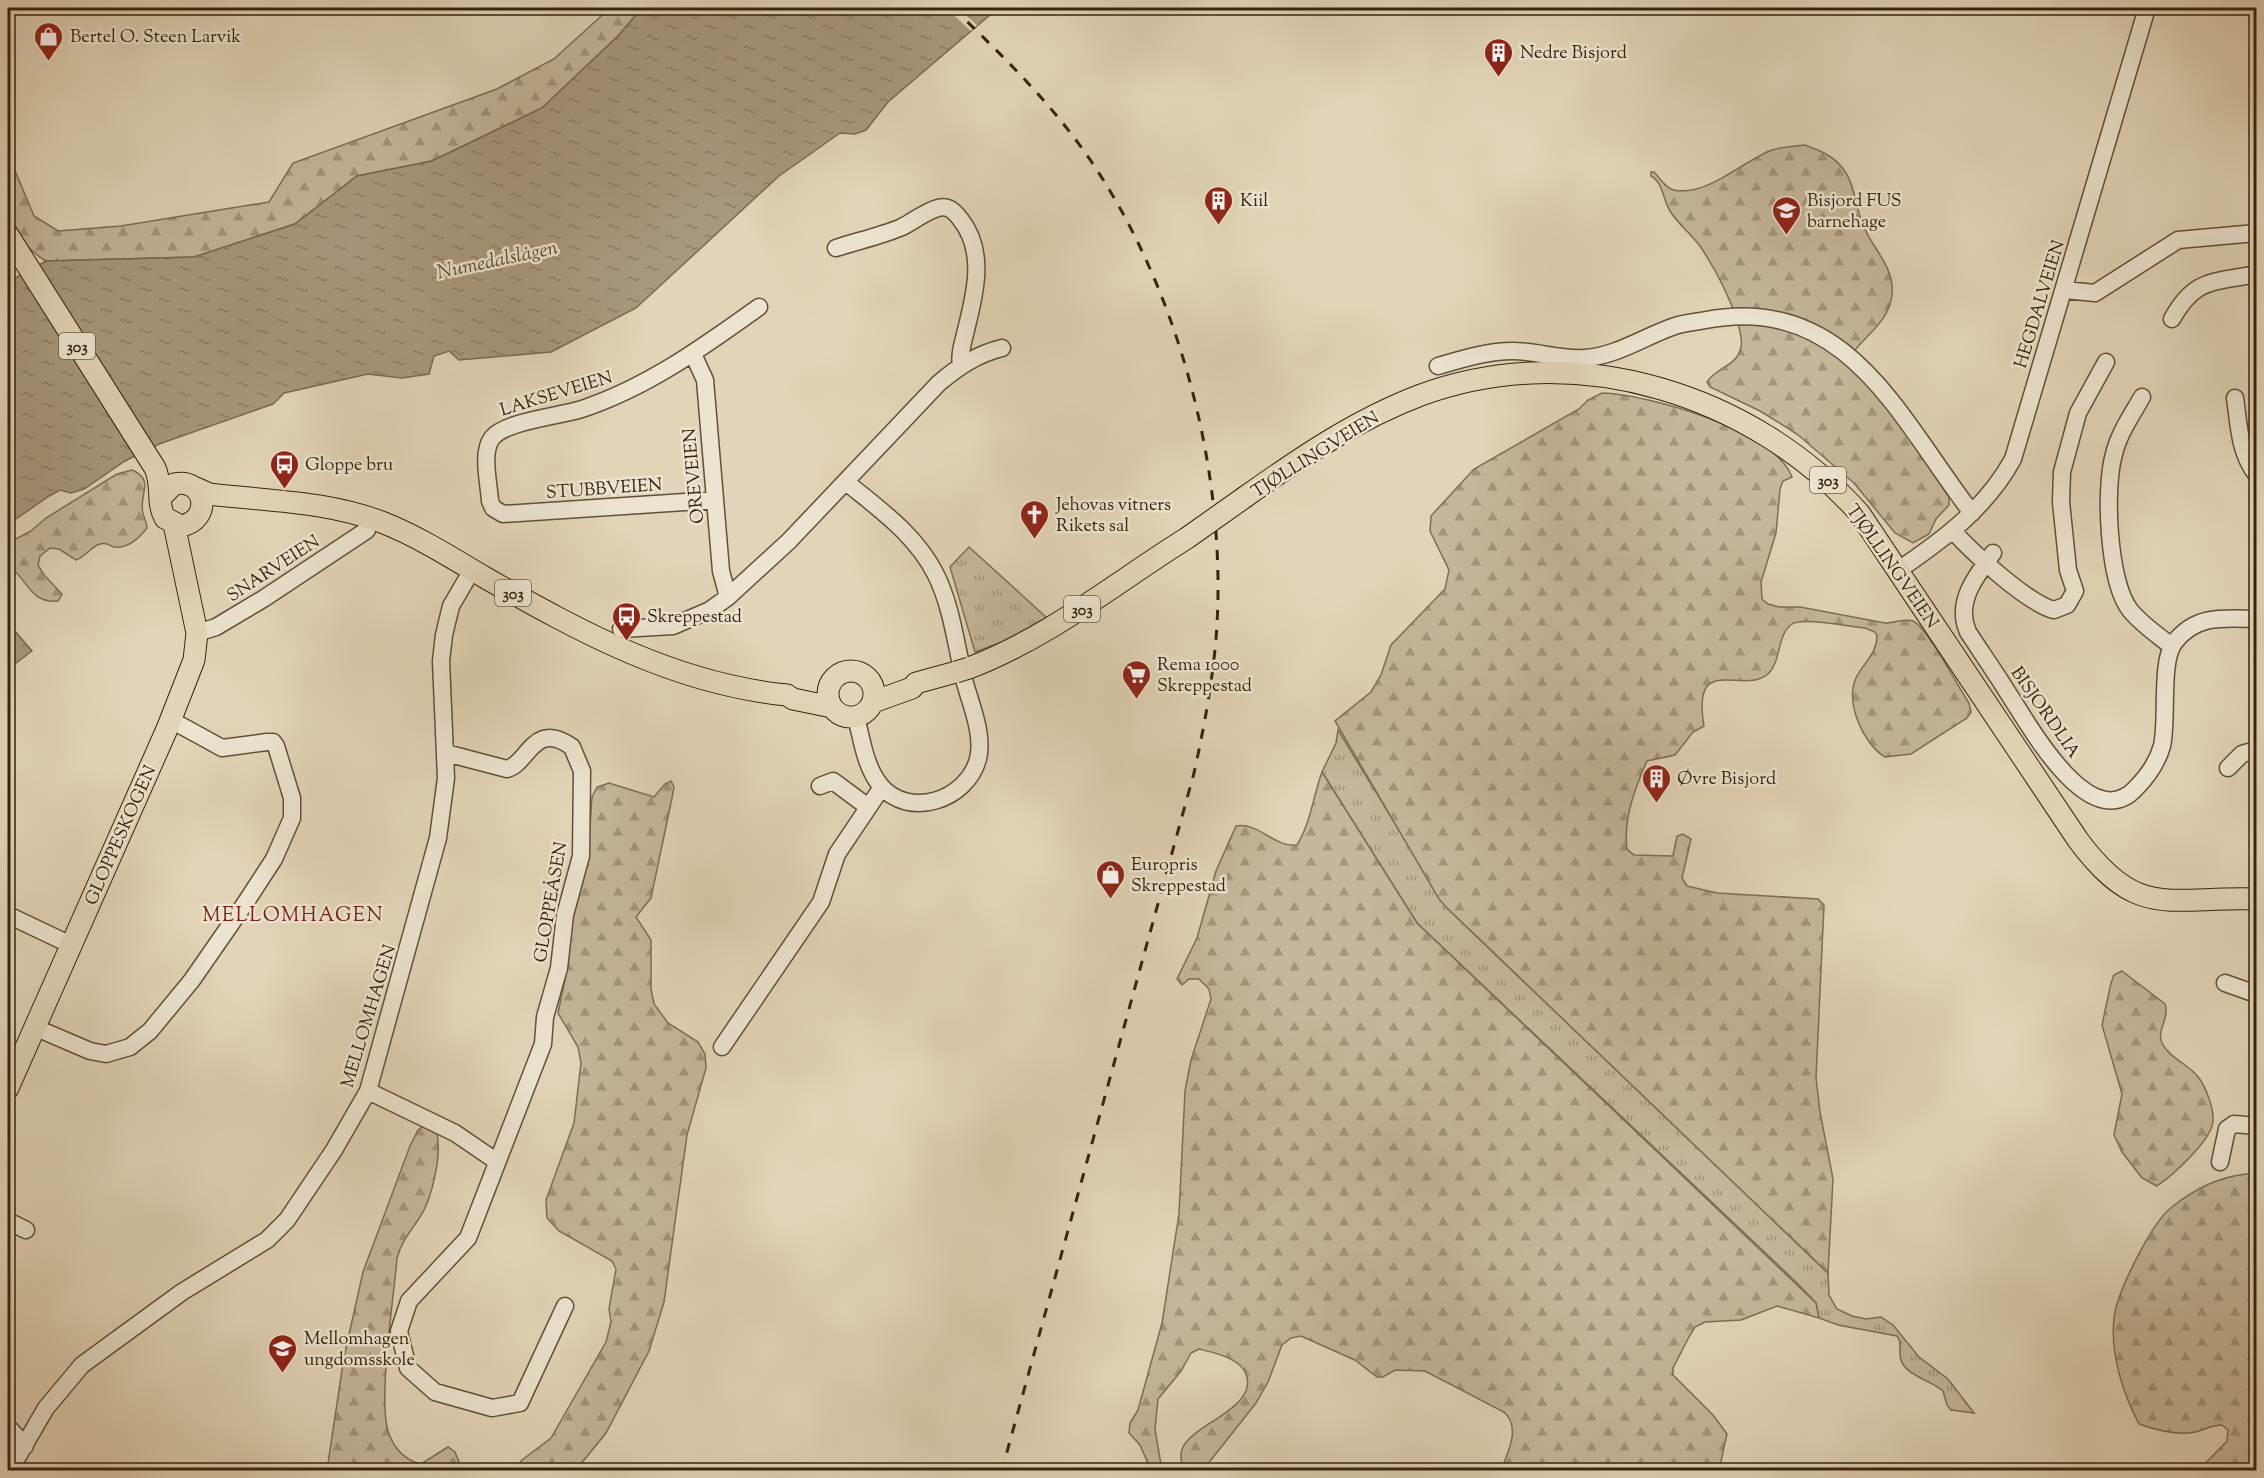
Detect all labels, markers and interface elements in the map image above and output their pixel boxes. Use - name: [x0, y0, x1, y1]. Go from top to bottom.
- shop icon: Bertel O. Steen Larvik: [33, 20, 65, 62]
- place label: Bertel O. Steen Larvik: [70, 25, 241, 51]
- building icon: Nedre Bisjord: [1483, 36, 1515, 78]
- place label: Nedre Bisjord: [1520, 41, 1627, 67]
- building icon: Kiil: [1203, 184, 1235, 226]
- place label: Kiil: [1240, 189, 1268, 215]
- place label: Bisjord FUS barnehage: [1807, 189, 1902, 236]
- school or university icon: Bisjord FUS barnehage: [1770, 194, 1802, 236]
- water label: Numedalslågen: [434, 234, 561, 288]
- street label: HEGDALVEIEN: [2009, 237, 2073, 372]
- road number: 303: [59, 333, 95, 359]
- street label: LAKSEVEIEN: [497, 365, 616, 424]
- street label: TJØLLINGVEIEN: [1247, 406, 1385, 506]
- street label: OREVEIEN: [678, 427, 712, 525]
- bus stop icon: Gloppe bru: [268, 448, 300, 490]
- place label: Gloppe bru: [305, 453, 393, 479]
- road number: 303: [1810, 467, 1846, 493]
- street label: STUBBVEIEN: [545, 473, 663, 507]
- place label: Jehovas vitners Rikets sal: [1055, 493, 1171, 540]
- church icon: Jehovas vitners Rikets sal: [1019, 498, 1051, 540]
- street label: TJØLLINGVEIEN: [1839, 500, 1944, 635]
- street label: SNARVEIEN: [222, 530, 326, 610]
- road number: 303: [495, 580, 531, 606]
- road number: 303: [1064, 596, 1100, 622]
- bus stop icon: Skreppestad: [610, 600, 642, 642]
- place label: Skreppestad: [647, 605, 742, 631]
- place label: Rema 1000 Skreppestad: [1157, 653, 1252, 700]
- supermarket icon: Rema 1000 Skreppestad: [1120, 658, 1152, 700]
- street label: BISJORDLIA: [2003, 662, 2086, 765]
- street label: GLOPPESKOGEN: [79, 762, 164, 910]
- building icon: Øvre Bisjord: [1640, 762, 1672, 804]
- place label: Øvre Bisjord: [1677, 767, 1776, 793]
- street label: GLOPPEÅSEN: [529, 840, 575, 965]
- place label: Europris Skreppestad: [1131, 853, 1226, 900]
- shop icon: Europris Skreppestad: [1094, 858, 1126, 900]
- district label: MELLOMHAGEN: [202, 902, 384, 931]
- street label: MELLOMHAGEN: [336, 942, 404, 1091]
- place label: Mellomhagen ungdomsskole: [304, 1327, 415, 1374]
- school or university icon: Mellomhagen ungdomsskole: [267, 1332, 299, 1374]

